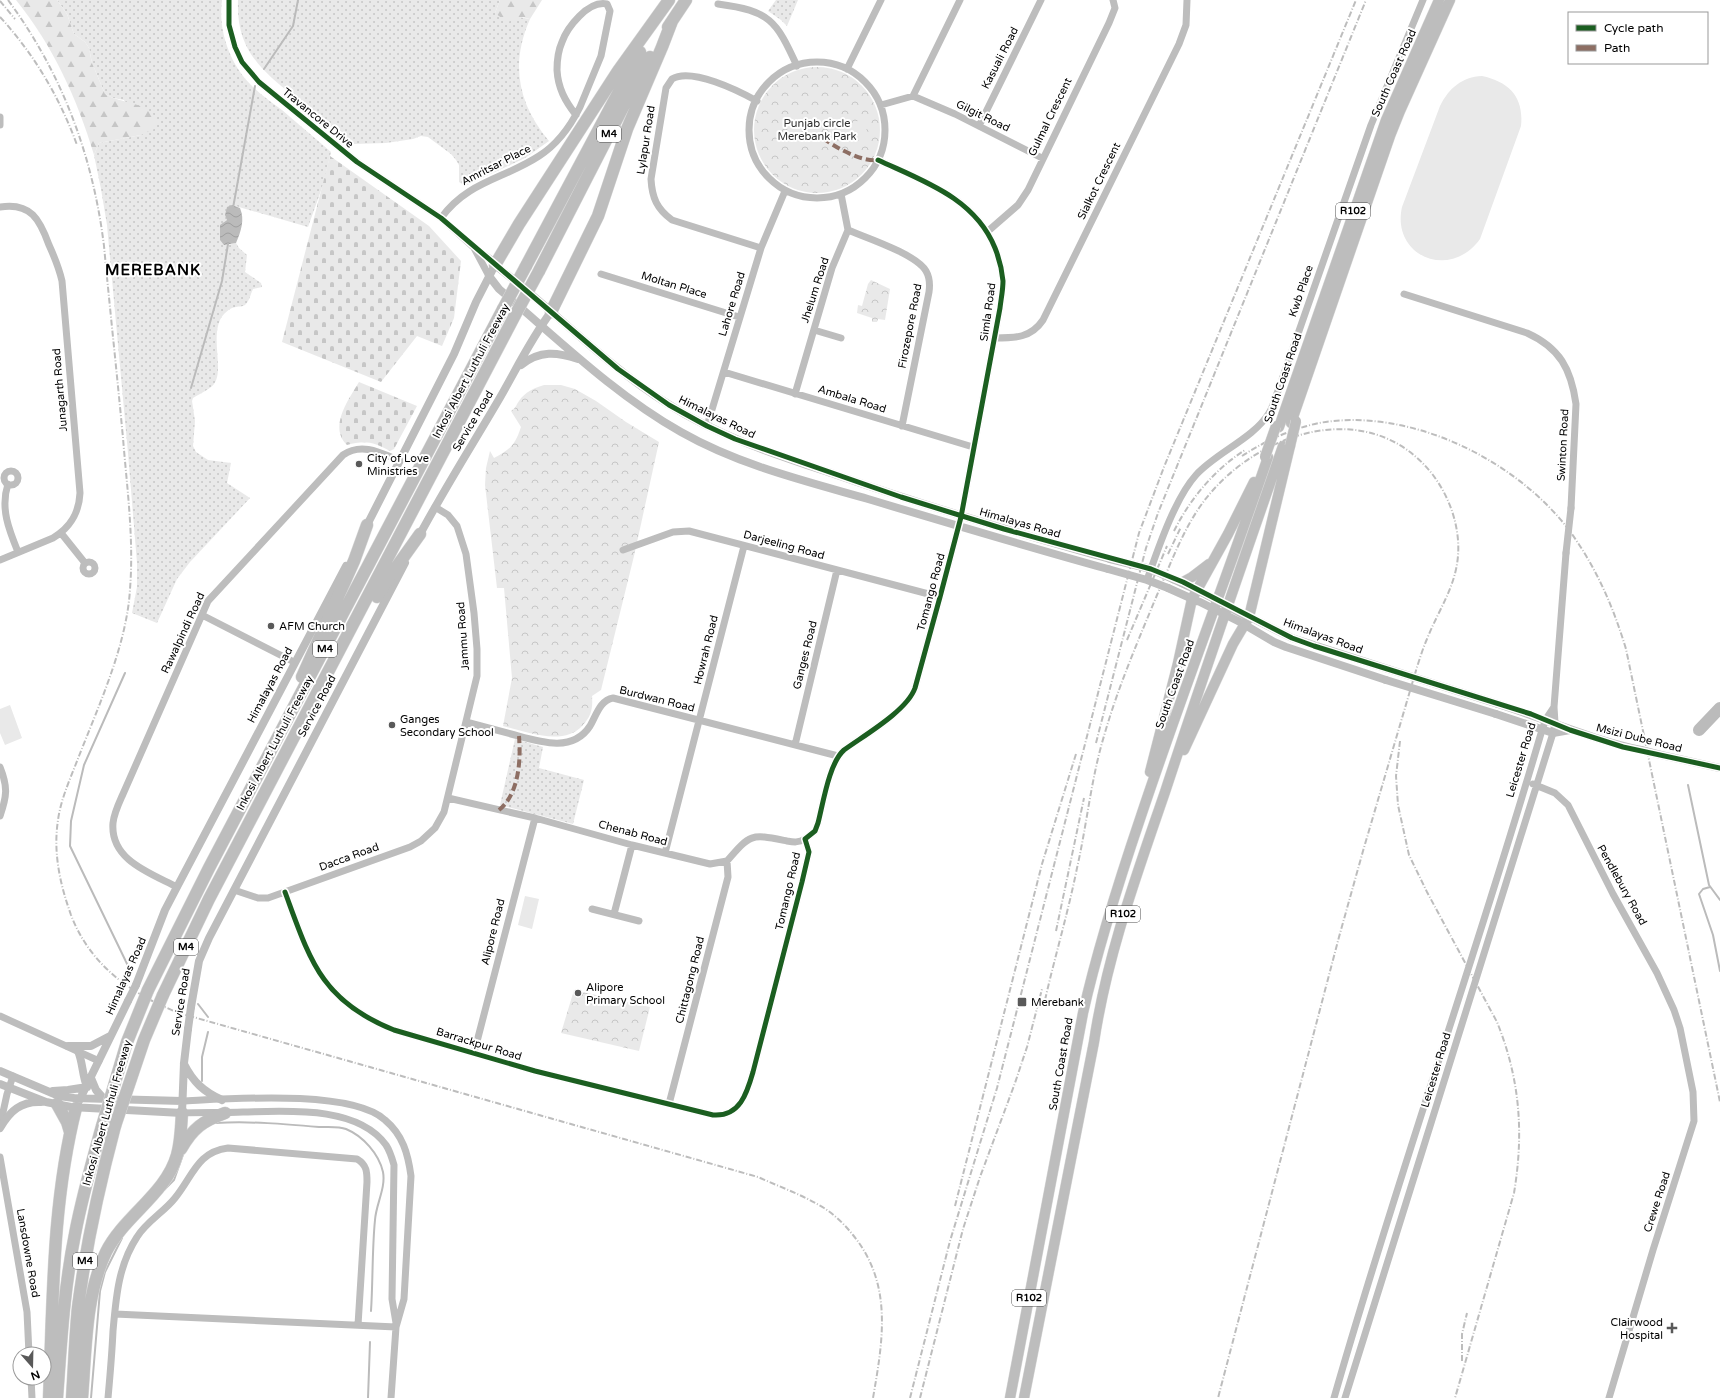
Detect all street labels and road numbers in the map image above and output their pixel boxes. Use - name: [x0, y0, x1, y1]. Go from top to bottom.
- street label: Kasuali Road: [979, 25, 1021, 91]
- street label: South Coast Road: [1369, 27, 1419, 119]
- street label: Gulmal Crescent: [1025, 76, 1075, 158]
- street label: Travancore Drive: [280, 85, 356, 151]
- street label: Gilgit Road: [954, 97, 1012, 135]
- street label: Lylapur Road: [634, 105, 658, 175]
- road number: M4: [597, 126, 621, 142]
- street label: Sialkot Crescent: [1075, 140, 1123, 222]
- street label: Amritsar Place: [459, 142, 533, 188]
- road number: R102: [1336, 203, 1370, 219]
- street label: Jhelum Road: [798, 256, 832, 324]
- street label: Kwb Place: [1286, 263, 1316, 319]
- street label: Moltan Place: [640, 269, 708, 301]
- street label: Lahore Road: [716, 270, 748, 338]
- street label: Firozepore Road: [895, 282, 925, 370]
- street label: Simla Road: [977, 282, 999, 342]
- street label: Inkosi Albert Luthuli Freeway: [430, 301, 512, 441]
- street label: South Coast Road: [1262, 331, 1304, 425]
- street label: Junagarth Road: [50, 348, 70, 432]
- street label: Ambala Road: [816, 382, 888, 416]
- street label: Service Road: [450, 388, 496, 454]
- street label: Himalayas Road: [676, 393, 758, 441]
- street label: Swinton Road: [1555, 408, 1571, 482]
- street label: Himalayas Road: [978, 505, 1062, 541]
- street label: Darjeeling Road: [742, 528, 826, 562]
- street label: Tomango Road: [914, 552, 948, 632]
- street label: Rawalpindi Road: [159, 590, 208, 676]
- street label: Jammu Road: [454, 601, 472, 671]
- street label: Howrah Road: [691, 614, 721, 686]
- street label: Himalayas Road: [1281, 616, 1365, 656]
- street label: Ganges Road: [790, 619, 820, 691]
- street label: South Coast Road: [1153, 637, 1197, 730]
- road number: M4: [313, 641, 337, 657]
- street label: Himalayas Road: [245, 645, 295, 725]
- street label: Inkosi Albert Luthuli Freeway: [234, 673, 316, 813]
- street label: Service Road: [295, 673, 339, 739]
- street label: Burdwan Road: [618, 683, 696, 715]
- street label: Leicester Road: [1503, 721, 1539, 799]
- street label: Msizi Dube Road: [1595, 721, 1683, 755]
- street label: Chenab Road: [597, 818, 669, 848]
- street label: Dacca Road: [317, 840, 381, 874]
- street label: Pendlebury Road: [1594, 842, 1650, 928]
- street label: Tomango Road: [773, 851, 803, 931]
- street label: Alipore Road: [478, 897, 508, 967]
- road number: R102: [1106, 906, 1140, 922]
- street label: Himalayas Road: [103, 935, 149, 1017]
- street label: Chittagong Road: [673, 935, 707, 1025]
- road number: M4: [174, 939, 198, 955]
- street label: Service Road: [169, 967, 193, 1037]
- street label: South Coast Road: [1046, 1016, 1076, 1112]
- street label: Barrackpur Road: [435, 1025, 523, 1063]
- street label: Leicester Road: [1418, 1031, 1454, 1109]
- street label: Inkosi Albert Luthuli Freeway: [80, 1039, 134, 1187]
- street label: Crewe Road: [1641, 1170, 1673, 1234]
- street label: Lansdowne Road: [14, 1207, 42, 1299]
- road number: M4: [73, 1253, 97, 1269]
- road number: R102: [1012, 1290, 1046, 1306]

